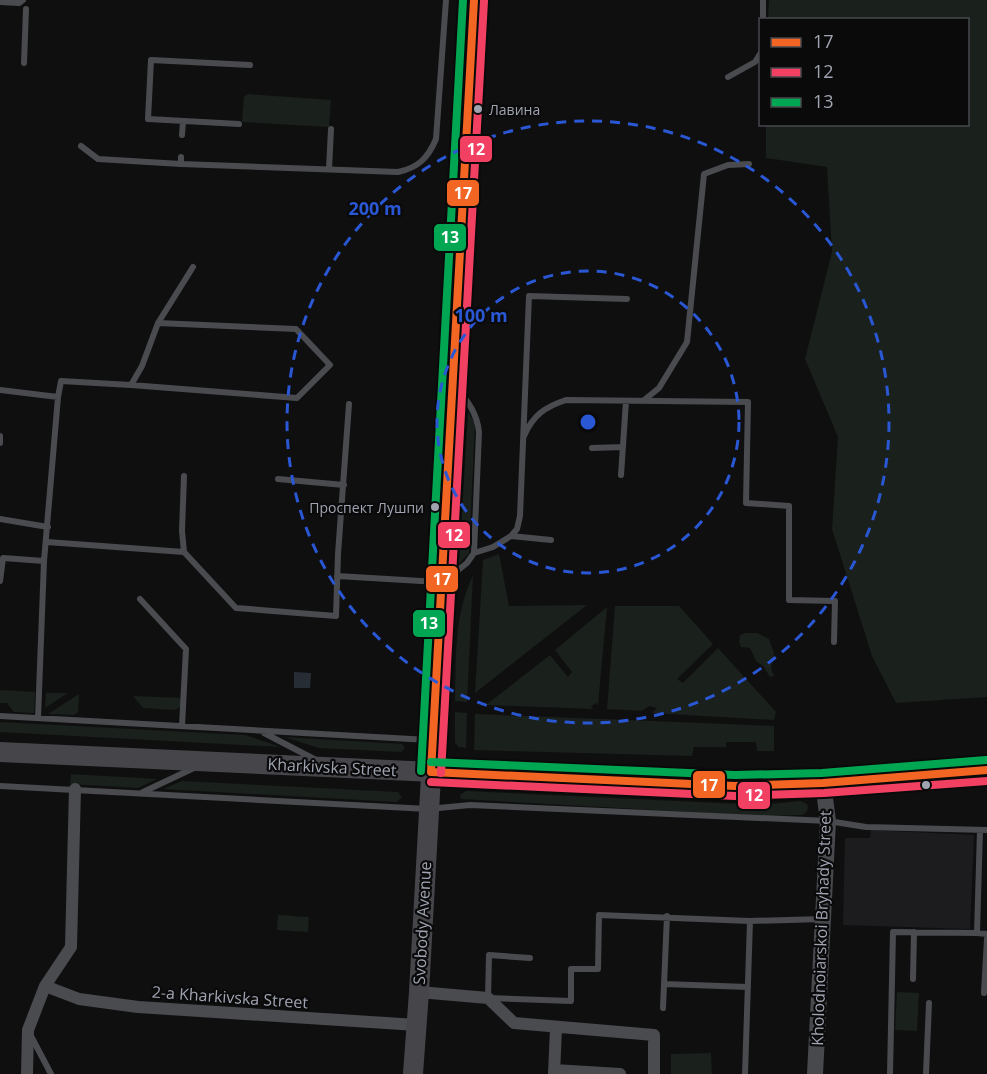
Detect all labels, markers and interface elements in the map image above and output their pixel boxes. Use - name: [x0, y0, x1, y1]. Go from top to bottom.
- legend: [759, 18, 969, 126]
- text: 17: [813, 29, 834, 53]
- text: 12: [813, 59, 834, 83]
- text: 13: [813, 89, 834, 113]
- place label: Лавина: [489, 100, 540, 119]
- marker: Лавина: [472, 103, 484, 115]
- line badge: 12: [459, 135, 493, 163]
- text: 12: [467, 138, 485, 160]
- line badge: 17: [446, 179, 480, 207]
- text: 17: [454, 182, 472, 204]
- text: 200 m: [348, 196, 402, 220]
- line badge: 13: [433, 223, 467, 252]
- text: 13: [441, 226, 459, 248]
- text: 100 m: [454, 303, 508, 327]
- centre of rings: [578, 412, 598, 432]
- place label: Проспект Лушпи: [309, 498, 424, 517]
- marker: Проспект Лушпи: [429, 501, 441, 513]
- line badge: 12: [437, 521, 471, 549]
- text: 12: [445, 524, 463, 546]
- line badge: 17: [425, 565, 459, 593]
- text: 17: [433, 568, 451, 590]
- line badge: 13: [412, 609, 446, 638]
- text: 13: [420, 612, 438, 634]
- street label: Kharkivska Street: [267, 753, 397, 781]
- line badge: 17: [692, 770, 726, 799]
- text: 17: [700, 774, 718, 796]
- unlabelled marker: [920, 779, 932, 791]
- line badge: 12: [737, 781, 771, 810]
- text: 12: [745, 784, 763, 806]
- street label: Kholodnoiarskoi Bryhady Street: [806, 810, 836, 1046]
- street label: Svobody Avenue: [408, 861, 436, 985]
- street label: 2-a Kharkivska Street: [151, 981, 309, 1013]

